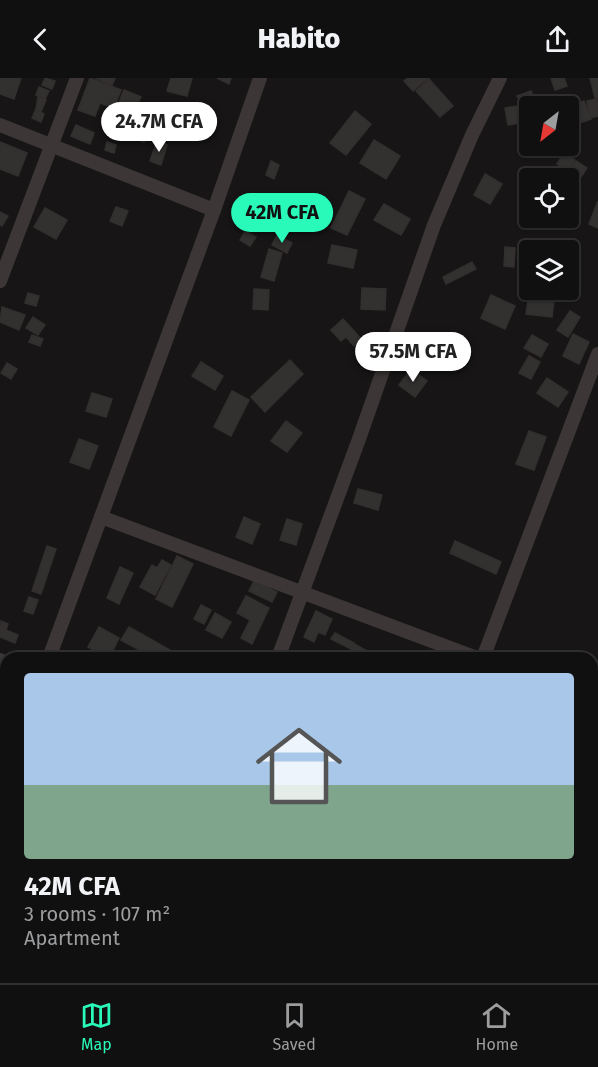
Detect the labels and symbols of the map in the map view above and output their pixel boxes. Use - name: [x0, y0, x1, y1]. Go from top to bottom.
- north arrow: [519, 96, 579, 156]
- pin: 24.7M CFA: [90, 102, 228, 153]
- pin: 42M CFA: [227, 193, 337, 244]
- pin: 57.5M CFA: [344, 332, 482, 383]

